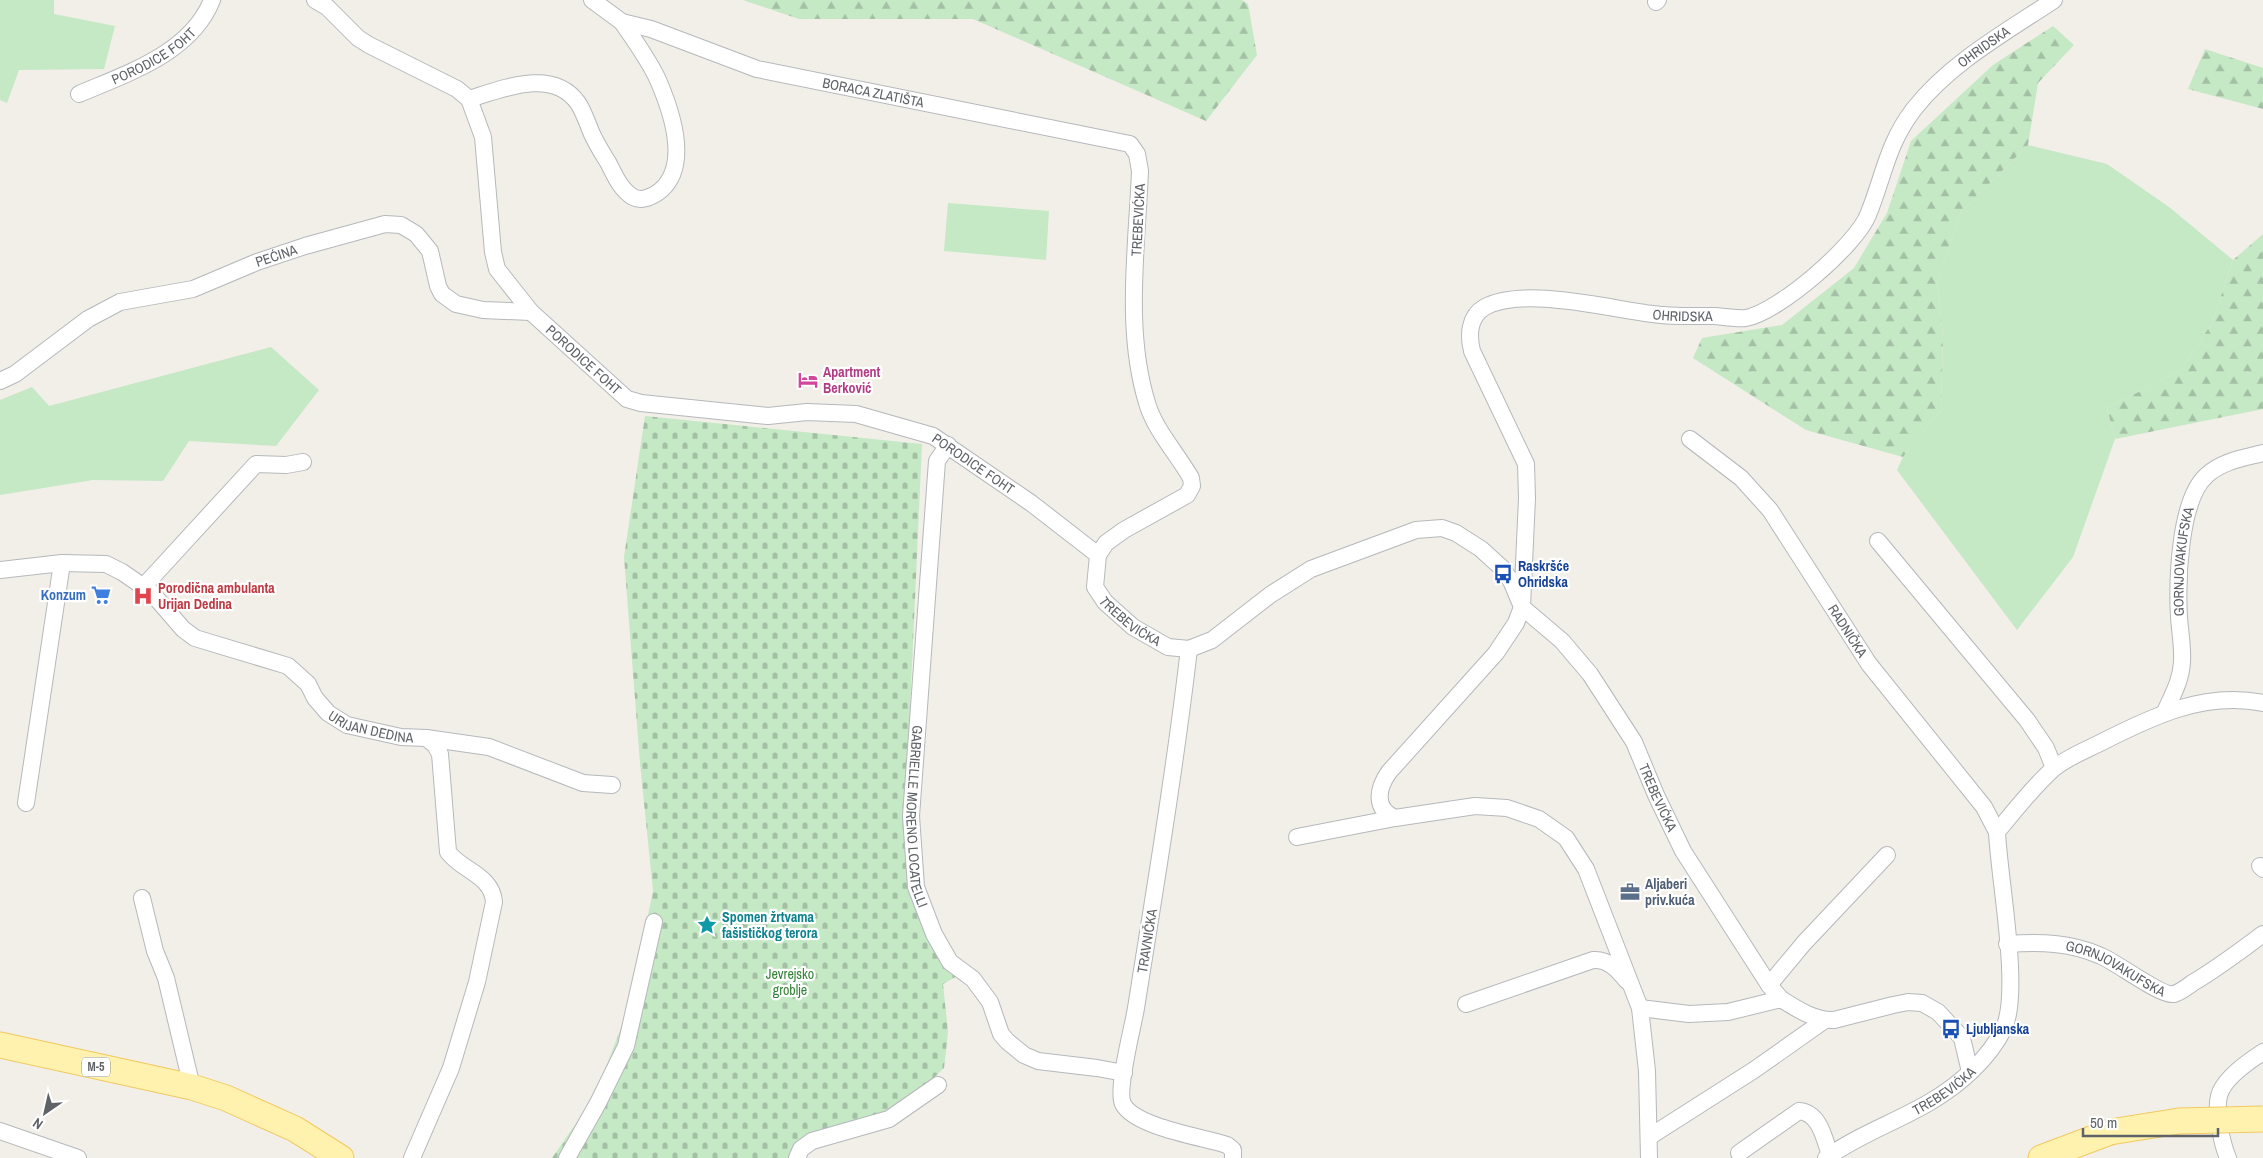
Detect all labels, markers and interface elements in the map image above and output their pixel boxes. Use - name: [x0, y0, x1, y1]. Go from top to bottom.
- street label: OHRIDSKA: [1954, 22, 2014, 72]
- street label: PORODICE FOHT: [109, 24, 200, 88]
- street label: BORACA ZLATIŠTA: [821, 73, 926, 111]
- street label: TREBEVIĆKA: [1127, 183, 1149, 257]
- street label: PEĆINA: [253, 240, 300, 271]
- street label: OHRIDSKA: [1652, 305, 1713, 325]
- street label: PORODICE FOHT: [542, 321, 625, 399]
- place label: Apartment Berković: [823, 363, 881, 397]
- hotel icon: Apartment Berković: [797, 369, 819, 391]
- street label: PORODICE FOHT: [929, 429, 1018, 498]
- street label: GORNJOVAKUFSKA: [2169, 504, 2198, 617]
- place label: Raskršće Ohridska: [1518, 557, 1569, 591]
- bus stop icon: Raskršće Ohridska: [1492, 563, 1514, 585]
- place label: Porodična ambulanta Urijan Dedina: [158, 579, 275, 613]
- supermarket icon: Konzum: [90, 584, 112, 606]
- hospital icon: Porodična ambulanta Urijan Dedina: [132, 585, 154, 607]
- place label: Konzum: [41, 586, 86, 604]
- street label: TREBEVIĆKA: [1095, 593, 1164, 650]
- street label: RADNIČKA: [1824, 601, 1871, 661]
- street label: URIJAN DEDINA: [325, 706, 414, 746]
- street label: GABRIELLE MORENO LOCATELLI: [902, 725, 932, 910]
- street label: TREBEVIĆKA: [1635, 761, 1681, 835]
- place label: Aljaberi priv.kuća: [1645, 875, 1695, 909]
- office icon: Aljaberi priv.kuća: [1619, 881, 1641, 903]
- street label: TRAVNIČKA: [1133, 907, 1161, 974]
- place label: Spomen žrtvama fašističkog terora: [722, 908, 818, 942]
- place icon: Spomen žrtvama fašističkog terora: [696, 914, 718, 936]
- street label: GORNJOVAKUFSKA: [2064, 937, 2168, 1001]
- park label: Jevrejsko groblje: [766, 965, 814, 999]
- bus stop icon: Ljubljanska: [1940, 1018, 1962, 1040]
- place label: Ljubljanska: [1966, 1020, 2030, 1038]
- road number: M-5: [82, 1058, 110, 1076]
- street label: TREBEVIĆKA: [1909, 1063, 1980, 1119]
- north arrow: [20, 1088, 70, 1138]
- scale bar: [2083, 1106, 2218, 1138]
- text: 50 m: [2090, 1112, 2117, 1133]
- text: N: [29, 1114, 46, 1134]

